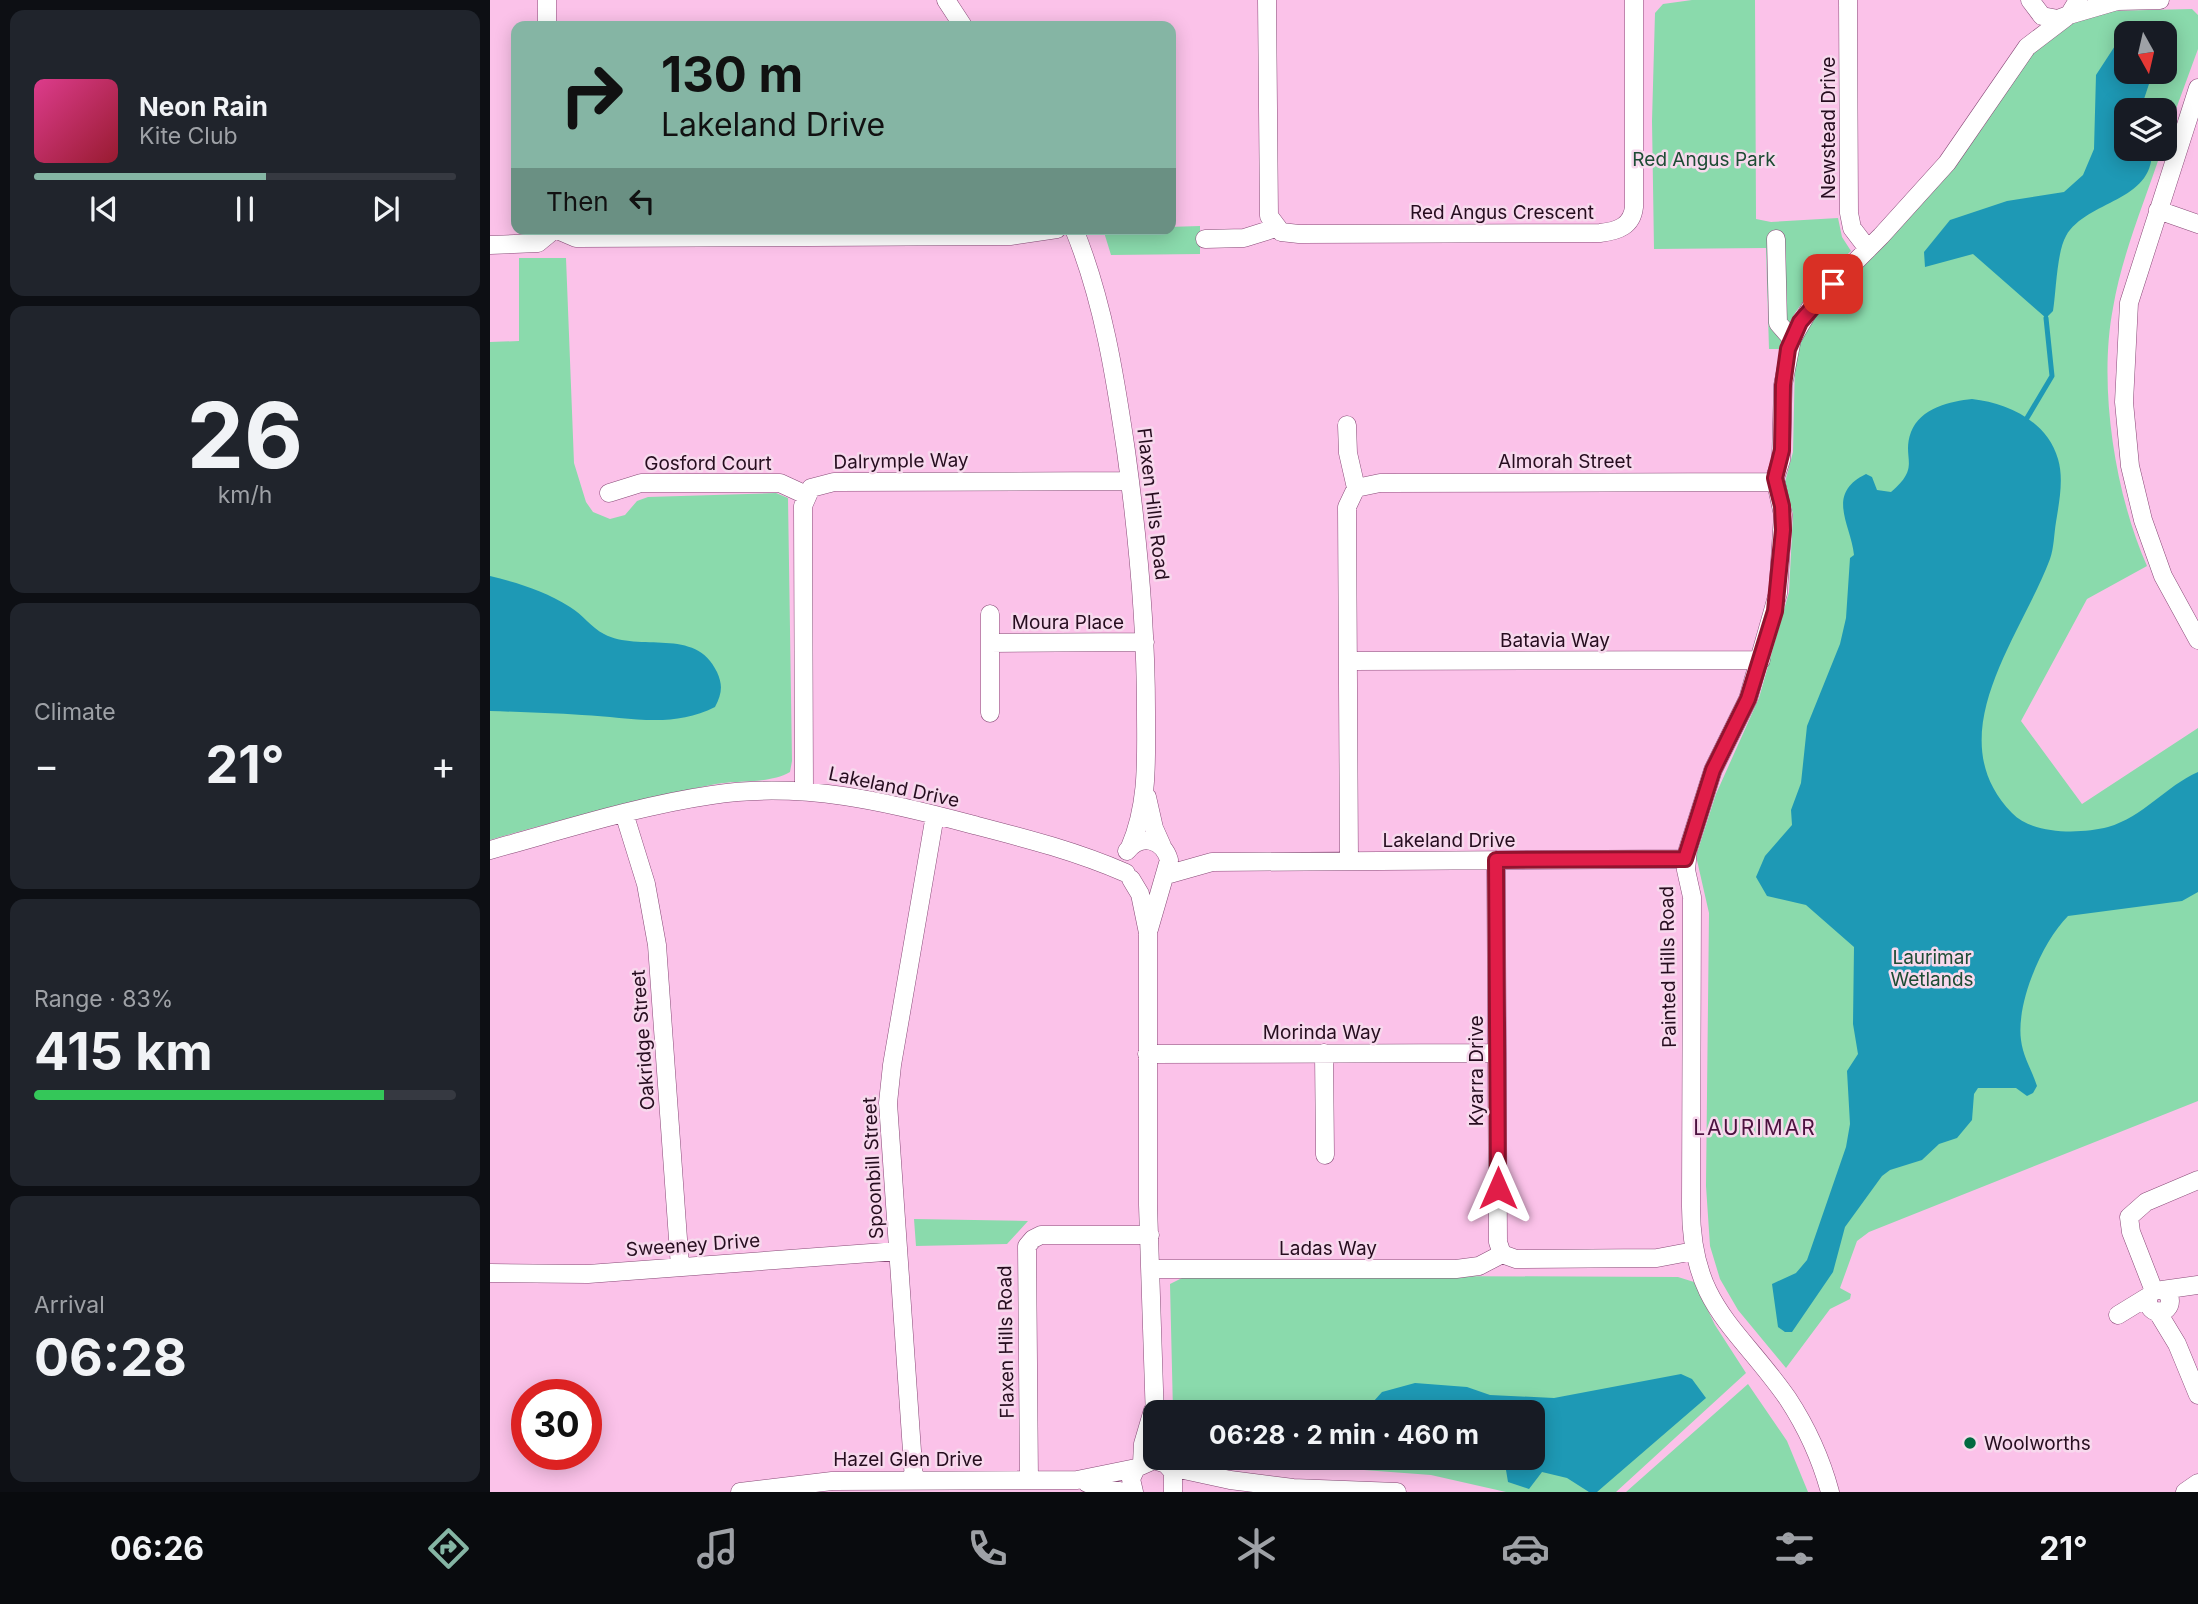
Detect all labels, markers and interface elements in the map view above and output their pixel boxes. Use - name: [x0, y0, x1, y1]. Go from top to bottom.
- north arrow: [2114, 21, 2177, 84]
- map controls: [2114, 21, 2177, 161]
- text: 130 m: [661, 45, 803, 104]
- icon: right: [546, 49, 637, 140]
- street label: Newstead Drive: [1817, 57, 1840, 199]
- text: Neon Rain: [139, 91, 268, 122]
- button: layers: [2114, 98, 2177, 161]
- text: Lakeland Drive: [661, 105, 885, 144]
- text: Kite Club: [139, 122, 238, 150]
- park label: Red Angus Park: [1632, 148, 1776, 171]
- icon: left: [623, 182, 661, 220]
- text: Then: [546, 186, 609, 217]
- icon: previous: [85, 190, 123, 228]
- icon: pause: [226, 190, 264, 228]
- icon: next: [367, 190, 405, 228]
- street label: Red Angus Crescent: [1410, 201, 1594, 224]
- pin: [1803, 254, 1863, 314]
- icon: arrive: [1814, 265, 1852, 303]
- text: 26: [187, 380, 303, 490]
- street label: Flaxen Hills Road: [1132, 427, 1174, 581]
- street label: Dalrymple Way: [833, 448, 969, 474]
- street label: Almorah Street: [1498, 450, 1632, 473]
- street label: Gosford Court: [644, 452, 772, 475]
- text: km/h: [218, 481, 272, 509]
- street label: Moura Place: [1012, 611, 1124, 634]
- street label: Batavia Way: [1500, 629, 1610, 652]
- text: Climate: [34, 698, 116, 726]
- text: 21°: [205, 733, 285, 796]
- text: −: [34, 742, 59, 788]
- text: +: [431, 742, 456, 788]
- street label: Lakeland Drive: [827, 762, 961, 812]
- street label: Lakeland Drive: [1382, 829, 1516, 852]
- street label: Painted Hills Road: [1655, 886, 1681, 1048]
- park label: Laurimar Wetlands: [1890, 946, 1974, 991]
- street label: Oakridge Street: [627, 969, 659, 1111]
- text: Range · 83%: [34, 985, 173, 1013]
- street label: Kyarra Drive: [1465, 1015, 1488, 1127]
- text: 415 km: [34, 1020, 213, 1083]
- street label: Morinda Way: [1263, 1021, 1381, 1044]
- street label: Spoonbill Street: [858, 1096, 888, 1240]
- district label: LAURIMAR: [1693, 1115, 1817, 1140]
- position arrow: [1461, 1151, 1535, 1225]
- street label: Sweeney Drive: [625, 1229, 761, 1261]
- street label: Ladas Way: [1279, 1237, 1377, 1260]
- street label: Flaxen Hills Road: [993, 1265, 1019, 1419]
- text: Arrival: [34, 1291, 105, 1319]
- text: 06:28: [34, 1326, 187, 1389]
- speed limit sign: 30: [511, 1379, 602, 1470]
- text: 06:28 · 2 min · 460 m: [1209, 1419, 1479, 1450]
- place label: Woolworths: [1984, 1432, 2091, 1455]
- marker: Woolworths: [1962, 1435, 1978, 1451]
- street label: Hazel Glen Drive: [833, 1448, 983, 1471]
- icon: directions: [424, 1524, 473, 1573]
- icon: music: [693, 1524, 742, 1573]
- icon: phone: [963, 1524, 1012, 1573]
- icon: climate: [1232, 1524, 1281, 1573]
- icon: car: [1501, 1524, 1550, 1573]
- icon: filters: [1770, 1524, 1819, 1573]
- text: 06:26: [110, 1529, 204, 1568]
- text: 21°: [2039, 1529, 2088, 1568]

